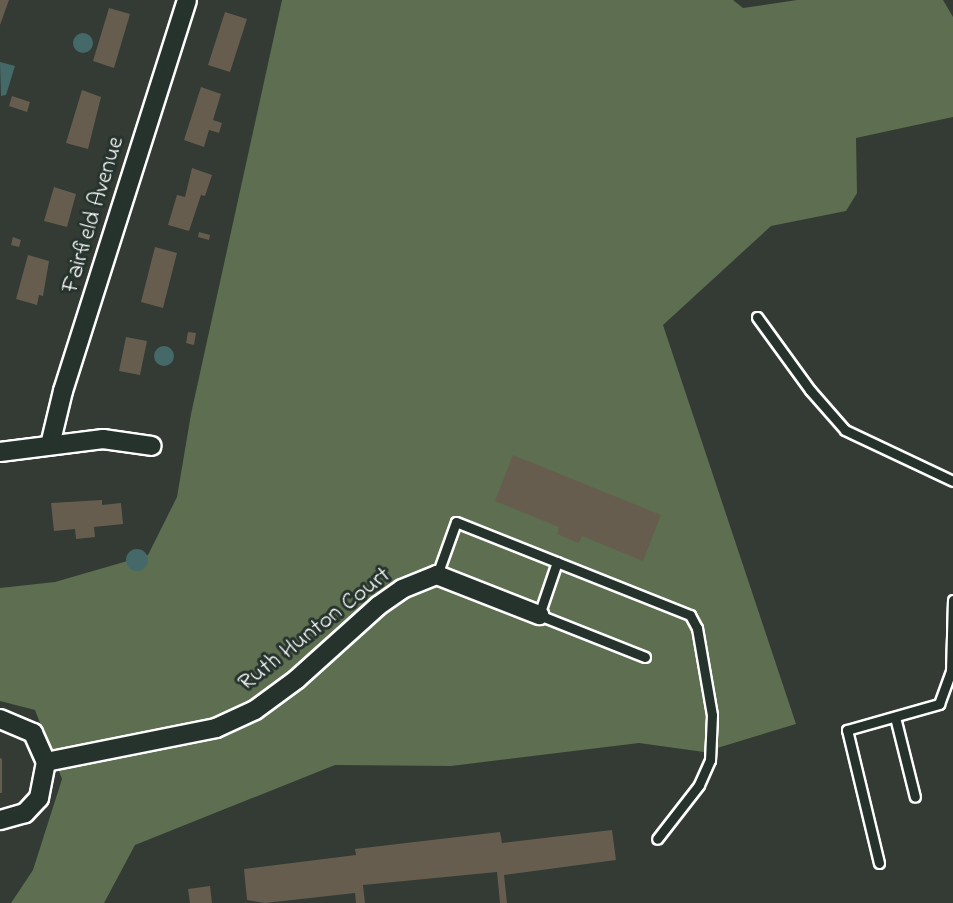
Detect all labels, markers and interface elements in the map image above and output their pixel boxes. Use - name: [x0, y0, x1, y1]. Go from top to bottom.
- street label: Fairfield Avenue: [57, 133, 131, 297]
- street label: Ruth Hunton Court: [233, 562, 397, 698]

